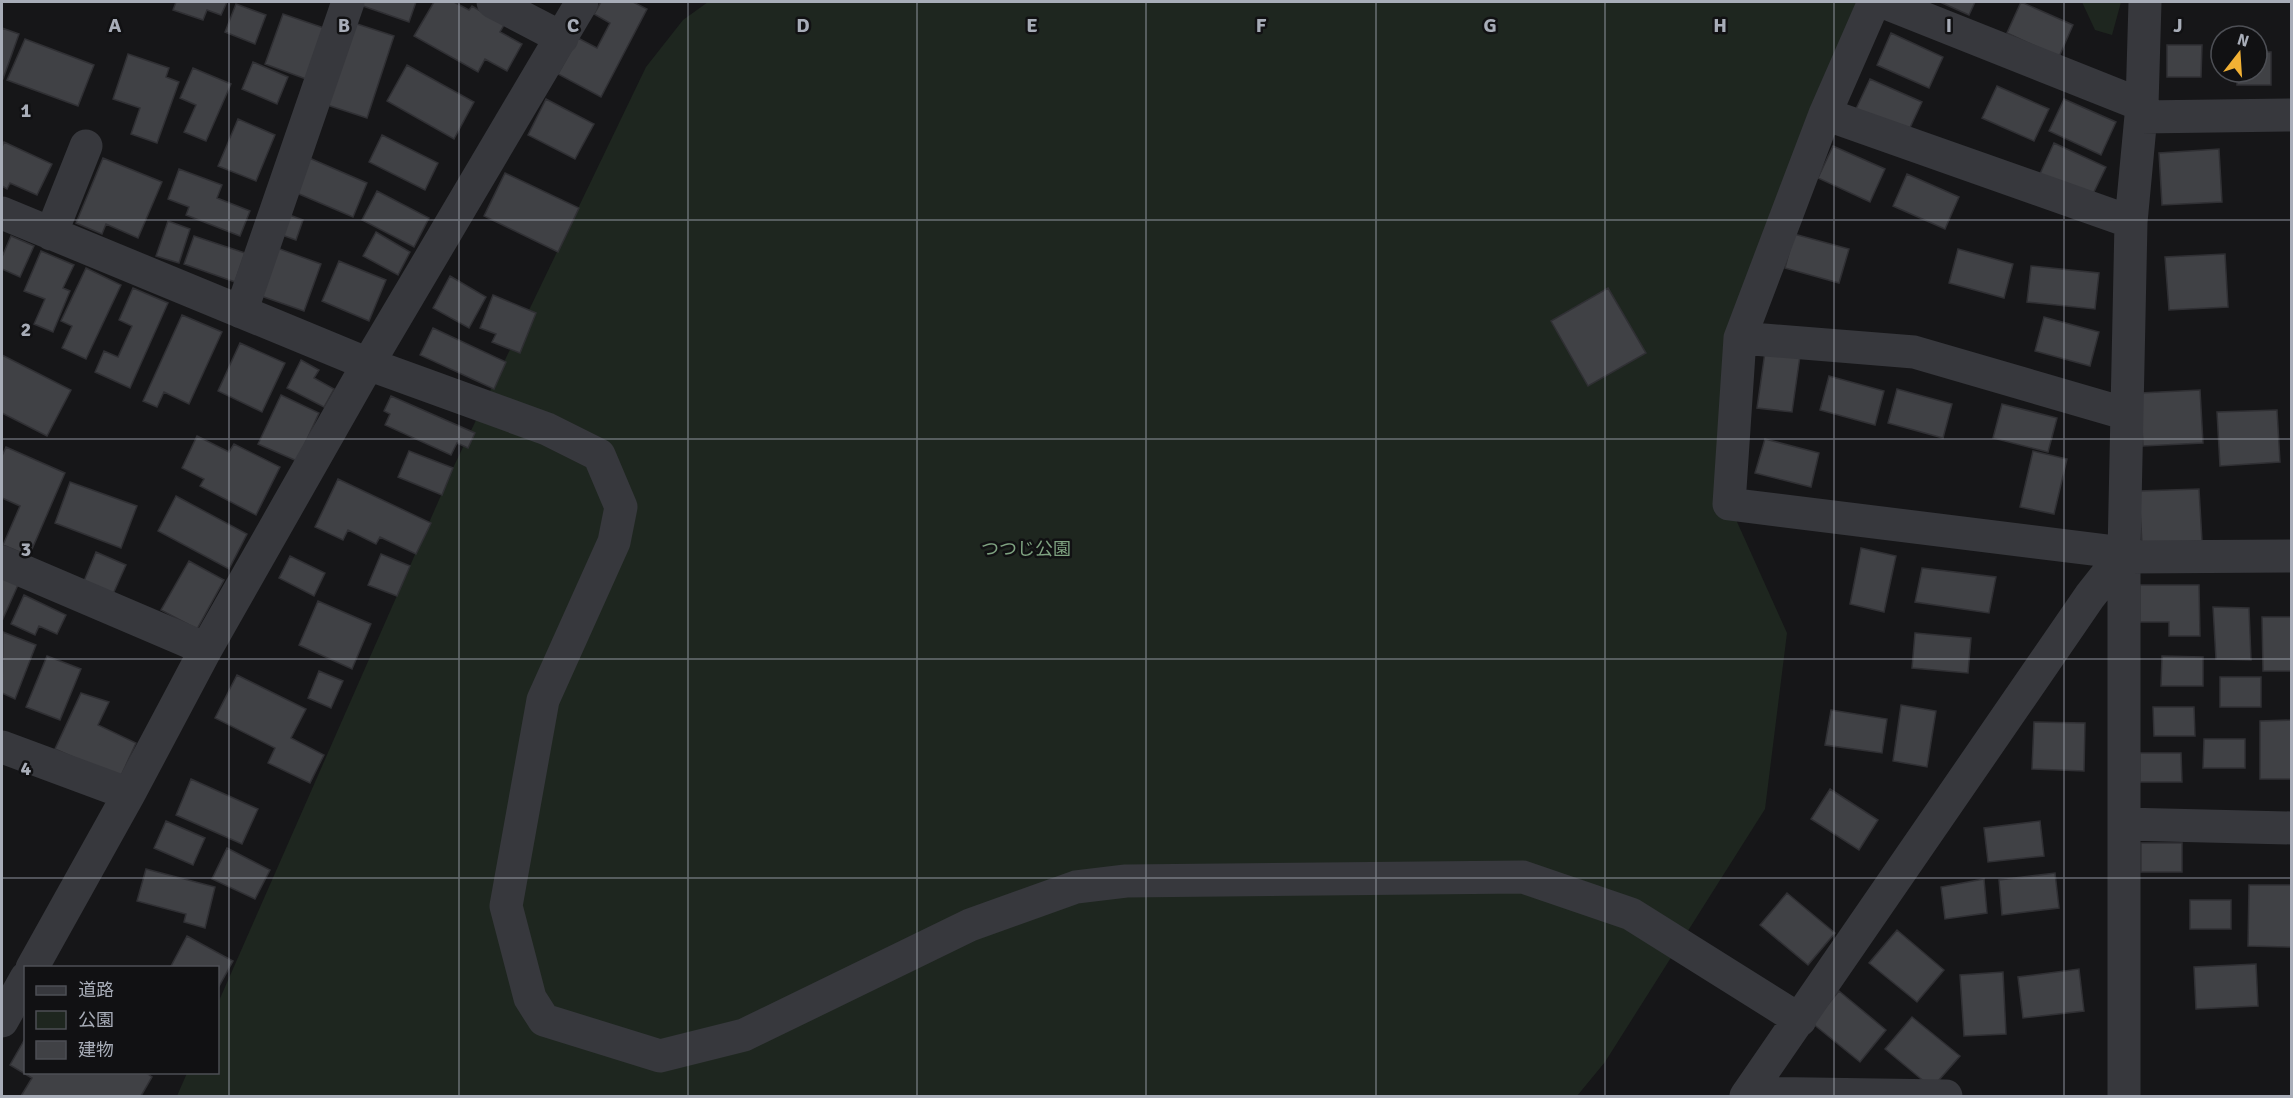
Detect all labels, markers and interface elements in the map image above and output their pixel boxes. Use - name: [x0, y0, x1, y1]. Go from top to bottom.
- text: A: [109, 13, 122, 38]
- text: B: [338, 13, 350, 38]
- text: C: [567, 13, 579, 38]
- text: D: [796, 13, 810, 38]
- text: E: [1026, 13, 1038, 38]
- text: F: [1256, 13, 1267, 38]
- text: G: [1483, 13, 1497, 38]
- text: H: [1713, 13, 1727, 38]
- text: I: [1946, 13, 1952, 38]
- text: J: [2173, 13, 2183, 38]
- north arrow: [2209, 24, 2269, 84]
- text: N: [2235, 29, 2251, 52]
- text: 1: [21, 98, 32, 123]
- text: 2: [21, 317, 31, 342]
- text: 3: [21, 537, 31, 562]
- park label: つつじ公園: [981, 538, 1071, 560]
- text: 4: [21, 756, 32, 781]
- legend: [24, 966, 219, 1074]
- text: 道路: [78, 979, 114, 1001]
- text: 公園: [78, 1009, 114, 1031]
- text: 建物: [78, 1039, 114, 1061]

